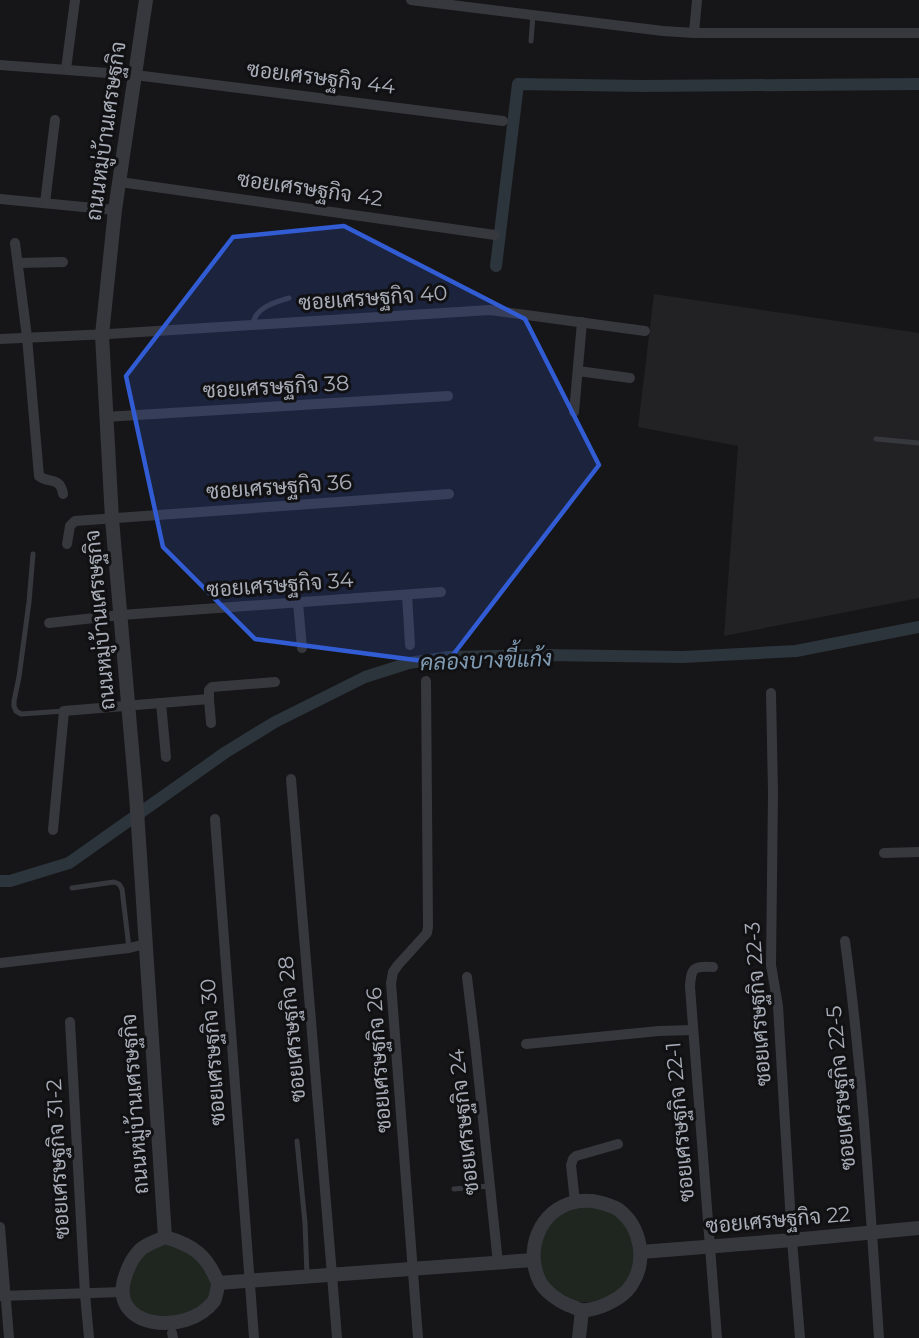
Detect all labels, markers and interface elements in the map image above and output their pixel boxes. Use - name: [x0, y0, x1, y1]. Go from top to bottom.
- street label: ถนนหมู่บ้านเศรษฐกิจ: [81, 40, 133, 223]
- street label: ซอยเศรษฐกิจ 44: [245, 56, 397, 100]
- street label: ซอยเศรษฐกิจ 42: [235, 166, 385, 212]
- street label: ซอยเศรษฐกิจ 40: [298, 280, 448, 316]
- street label: ซอยเศรษฐกิจ 38: [202, 370, 350, 404]
- street label: ซอยเศรษฐกิจ 36: [205, 469, 353, 505]
- street label: ถนนหมู่บ้านเศรษฐกิจ: [79, 529, 123, 711]
- street label: ซอยเศรษฐกิจ 34: [206, 567, 354, 603]
- water label: คลองบางขี้แก้ง: [419, 639, 553, 676]
- street label: ซอยเศรษฐกิจ 22-3: [739, 921, 777, 1087]
- street label: ซอยเศรษฐกิจ 28: [273, 955, 311, 1103]
- street label: ซอยเศรษฐกิจ 30: [195, 978, 231, 1126]
- street label: ซอยเศรษฐกิจ 26: [361, 986, 397, 1134]
- street label: ซอยเศรษฐกิจ 22-5: [821, 1005, 861, 1171]
- street label: ถนนหมู่บ้านเศรษฐกิจ: [116, 1013, 156, 1195]
- street label: ซอยเศรษฐกิจ 22-1: [660, 1041, 700, 1203]
- street label: ซอยเศรษฐกิจ 24: [443, 1048, 485, 1196]
- street label: ซอยเศรษฐกิจ 31-2: [41, 1078, 75, 1240]
- street label: ซอยเศรษฐกิจ 22: [705, 1201, 852, 1239]

